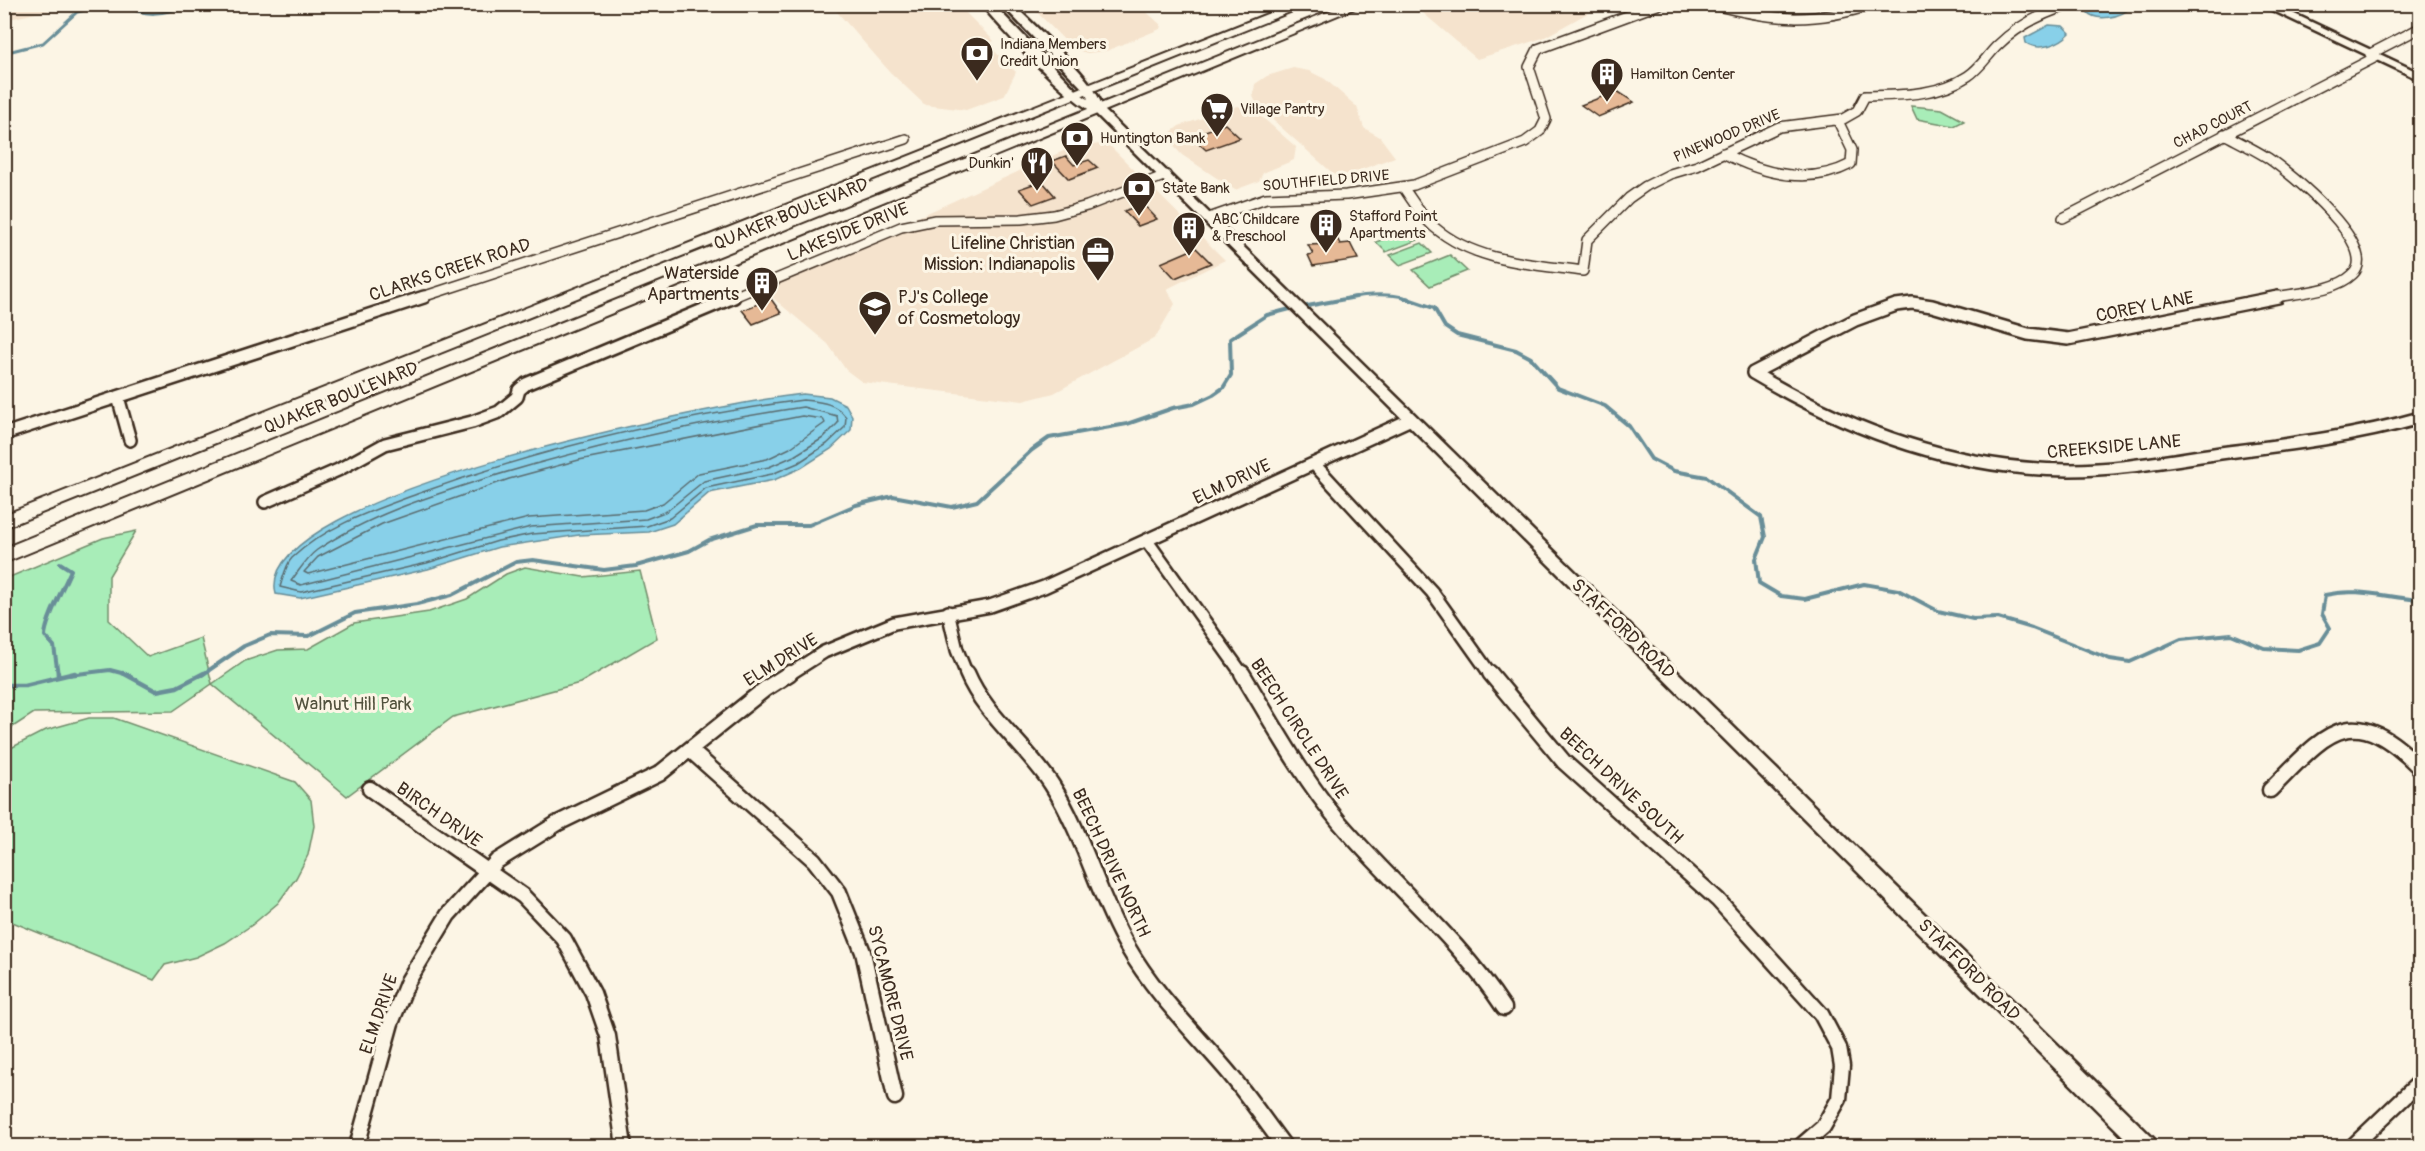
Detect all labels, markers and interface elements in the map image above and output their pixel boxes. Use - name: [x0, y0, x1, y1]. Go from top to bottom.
- bank icon: Indiana Members Credit Union: [959, 35, 995, 82]
- place label: Indiana Members Credit Union: [1000, 35, 1106, 71]
- building icon: Hamilton Center: [1589, 56, 1625, 103]
- place label: Hamilton Center: [1630, 65, 1736, 84]
- supermarket icon: Village Pantry: [1199, 91, 1235, 138]
- street label: CHAD COURT: [2170, 97, 2256, 153]
- place label: Village Pantry: [1240, 100, 1325, 119]
- street label: PINEWOOD DRIVE: [1671, 105, 1783, 167]
- bank icon: Huntington Bank: [1059, 120, 1095, 167]
- place label: Huntington Bank: [1100, 129, 1206, 148]
- restaurant icon: Dunkin': [1019, 145, 1055, 192]
- place label: Dunkin': [969, 154, 1014, 173]
- street label: SOUTHFIELD DRIVE: [1262, 166, 1390, 196]
- bank icon: State Bank: [1121, 170, 1157, 217]
- street label: QUAKER BOULEVARD: [710, 172, 872, 256]
- place label: State Bank: [1162, 179, 1231, 198]
- street label: LAKESIDE DRIVE: [784, 197, 912, 267]
- building icon: Stafford Point Apartments: [1308, 207, 1344, 254]
- place label: Stafford Point Apartments: [1349, 207, 1438, 243]
- building icon: ABC Childcare & Preschool: [1171, 210, 1207, 257]
- place label: ABC Childcare & Preschool: [1212, 210, 1300, 246]
- place label: Lifeline Christian Mission: Indianapolis: [924, 232, 1075, 276]
- street label: CLARKS CREEK ROAD: [366, 233, 534, 307]
- office icon: Lifeline Christian Mission: Indianapolis: [1080, 235, 1116, 282]
- place label: Waterside Apartments: [647, 262, 739, 306]
- building icon: Waterside Apartments: [744, 265, 780, 312]
- place label: PJ's College of Cosmetology: [898, 286, 1020, 330]
- street label: COREY LANE: [2094, 286, 2196, 328]
- school or university icon: PJ's College of Cosmetology: [857, 289, 893, 336]
- street label: QUAKER BOULEVARD: [260, 356, 422, 440]
- street label: CREEKSIDE LANE: [2046, 430, 2182, 464]
- street label: ELM DRIVE: [1189, 454, 1275, 510]
- street label: STAFFORD ROAD: [1566, 574, 1680, 684]
- street label: ELM DRIVE: [740, 628, 822, 692]
- street label: BEECH CIRCLE DRIVE: [1245, 654, 1353, 804]
- park label: Walnut Hill Park: [294, 693, 412, 716]
- street label: BEECH DRIVE SOUTH: [1554, 723, 1688, 849]
- street label: BIRCH DRIVE: [392, 777, 486, 853]
- street label: BEECH DRIVE NORTH: [1066, 785, 1156, 941]
- street label: STAFFORD ROAD: [1913, 914, 2025, 1026]
- street label: SYCAMORE DRIVE: [862, 923, 918, 1063]
- street label: ELM DRIVE: [355, 971, 403, 1057]

